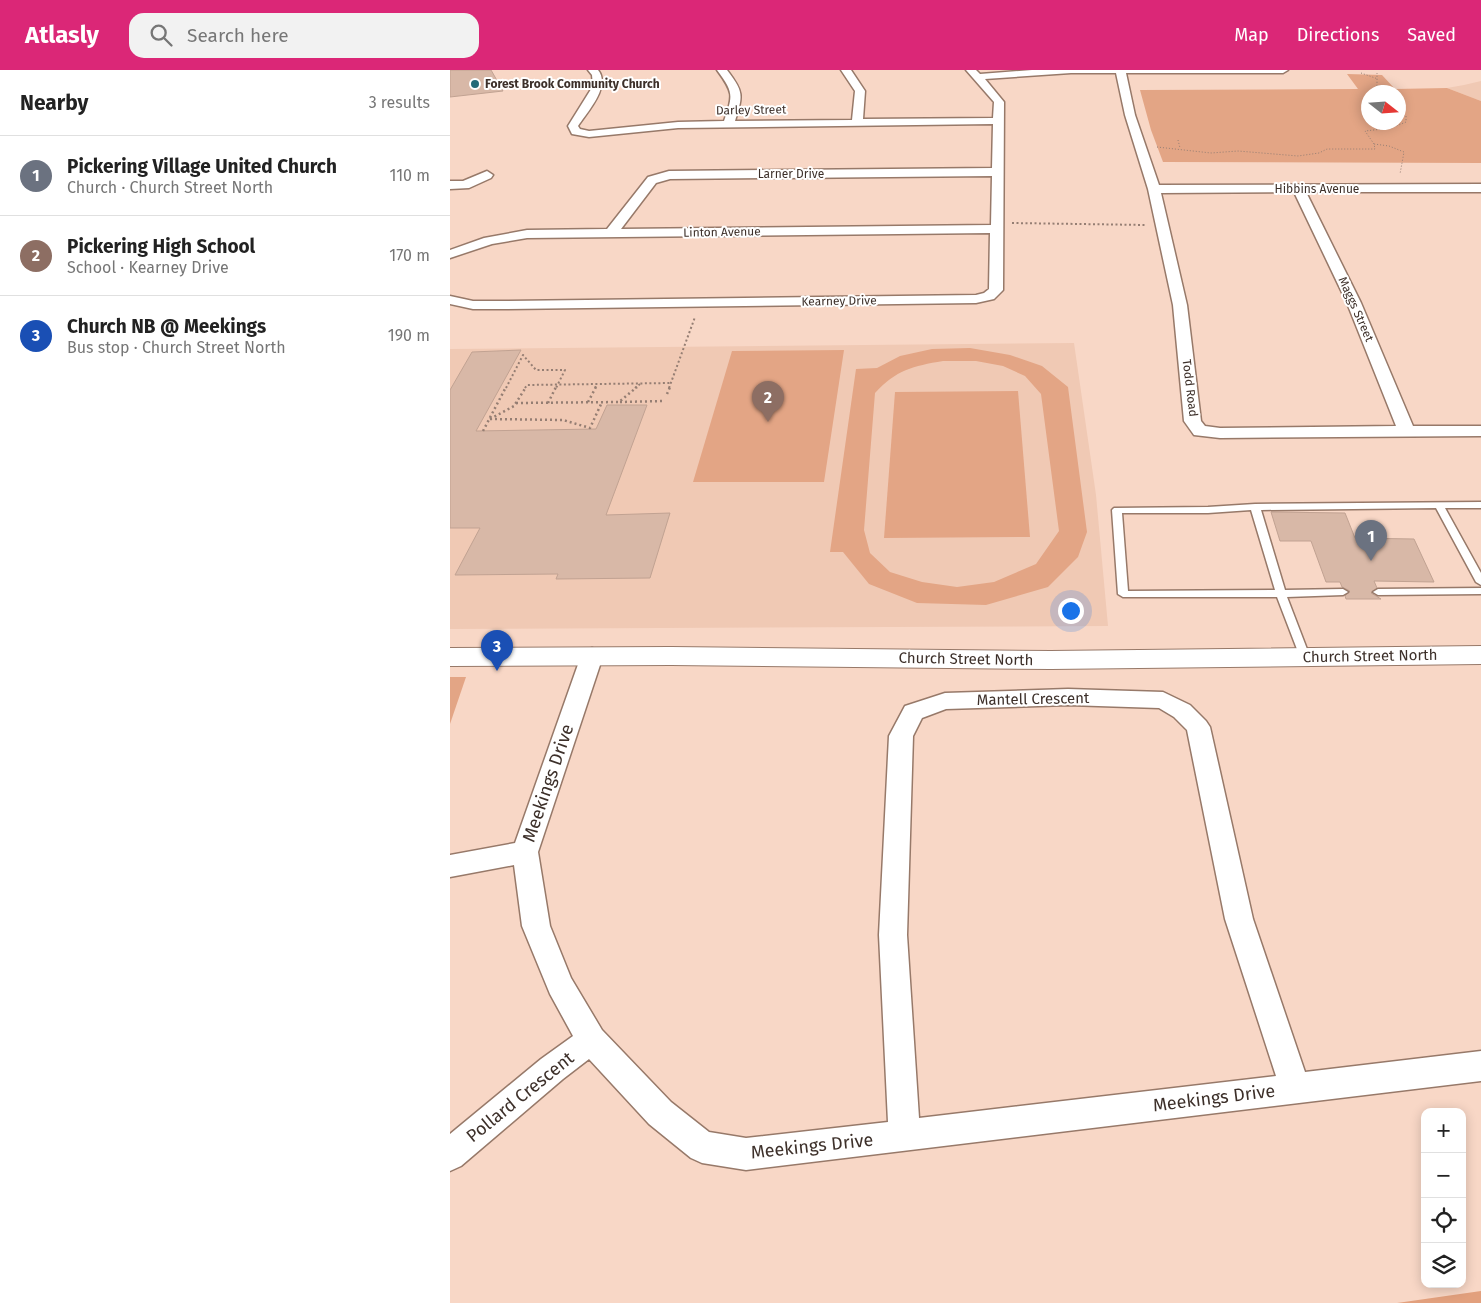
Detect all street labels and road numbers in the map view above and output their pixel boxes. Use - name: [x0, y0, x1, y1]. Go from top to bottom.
- street label: Darley Street: [716, 102, 787, 118]
- street label: Larner Drive: [758, 167, 824, 181]
- street label: Hibbins Avenue: [1275, 182, 1359, 196]
- street label: Linton Avenue: [683, 224, 761, 240]
- street label: Maggs Street: [1335, 274, 1377, 344]
- street label: Kearney Drive: [801, 293, 877, 309]
- street label: Todd Road: [1180, 358, 1200, 418]
- street label: Church Street North: [1302, 646, 1438, 666]
- street label: Church Street North: [898, 649, 1034, 669]
- street label: Mantell Crescent: [976, 689, 1090, 709]
- street label: Meekings Drive: [518, 721, 578, 845]
- street label: Pollard Crescent: [462, 1047, 579, 1147]
- street label: Meekings Drive: [1152, 1080, 1276, 1116]
- street label: Meekings Drive: [750, 1129, 874, 1163]

